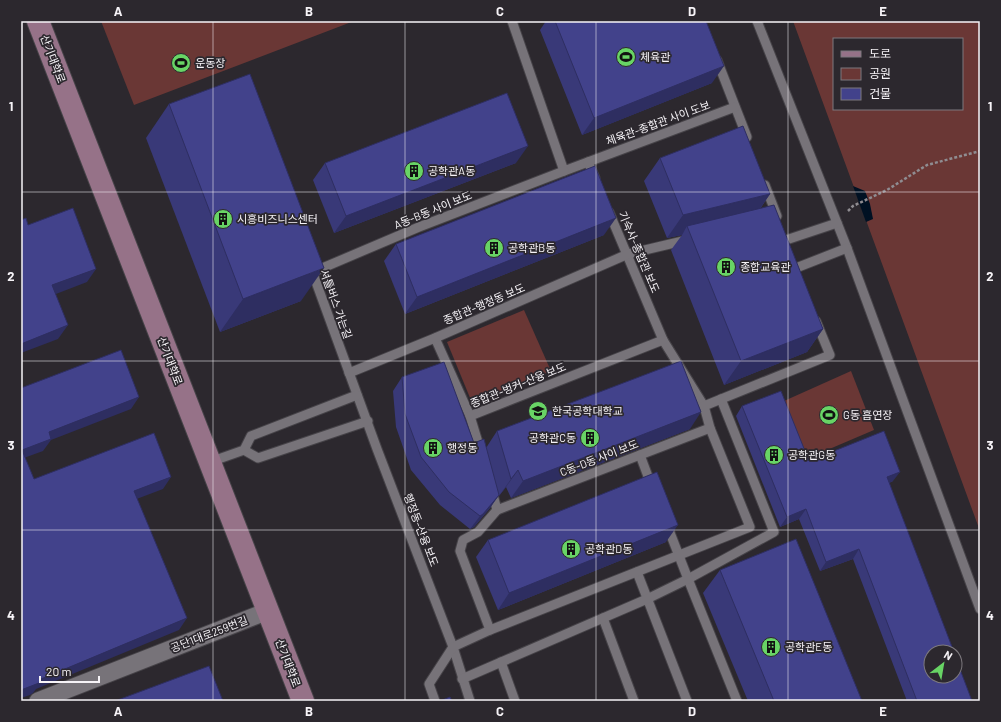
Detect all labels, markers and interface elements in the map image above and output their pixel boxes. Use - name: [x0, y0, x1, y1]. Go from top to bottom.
- text: A: [114, 3, 123, 19]
- text: B: [305, 3, 313, 19]
- text: C: [496, 3, 504, 19]
- text: D: [688, 3, 696, 19]
- text: E: [879, 3, 887, 19]
- street label: 산기대학로: [38, 33, 69, 85]
- legend: [833, 38, 963, 110]
- sports icon: 체육관: [615, 46, 637, 68]
- text: 도로: [869, 46, 891, 60]
- place label: 체육관: [640, 50, 670, 63]
- sports icon: 운동장: [170, 52, 192, 74]
- place label: 운동장: [195, 56, 225, 69]
- text: 공원: [869, 66, 891, 80]
- text: 건물: [869, 86, 891, 100]
- text: 1: [9, 98, 13, 114]
- street label: 체육관-종합관 사이 도보: [604, 98, 712, 147]
- text: 1: [988, 98, 992, 114]
- building icon: 공학관A동: [403, 160, 425, 182]
- place label: 공학관A동: [428, 164, 475, 177]
- street label: A동-B동 사이 보도: [392, 188, 474, 231]
- building icon: 시흥비즈니스센터: [212, 208, 234, 230]
- street label: 기숙사-종합관 보도: [616, 209, 663, 295]
- place label: 시흥비즈니스센터: [237, 212, 318, 225]
- building icon: 공학관B동: [483, 237, 505, 259]
- place label: 공학관B동: [508, 241, 555, 254]
- building icon: 종합교육관: [715, 256, 737, 278]
- place label: 종합교육관: [740, 260, 791, 273]
- street label: 셔틀버스 가는길: [318, 267, 355, 340]
- text: 2: [7, 268, 15, 284]
- text: 2: [986, 268, 994, 284]
- street label: 종합관-행정동 보도: [441, 280, 527, 327]
- street label: 산기대학로: [155, 335, 186, 387]
- street label: 종합관-벙커-산융 보도: [468, 359, 568, 410]
- school or university icon: 한국공학대학교: [527, 400, 549, 422]
- place label: 한국공학대학교: [552, 404, 623, 417]
- sports icon: G동 흡연장: [818, 404, 840, 426]
- place label: G동 흡연장: [843, 408, 892, 421]
- building icon: 공학관C동: [579, 427, 601, 449]
- place label: 공학관C동: [529, 431, 576, 444]
- text: 3: [7, 437, 15, 453]
- building icon: 행정동: [422, 437, 444, 459]
- street label: C동-D동 사이 보도: [558, 437, 640, 478]
- text: 3: [986, 437, 994, 453]
- place label: 행정동: [447, 441, 477, 454]
- building icon: 공학관G동: [763, 444, 785, 466]
- place label: 공학관G동: [788, 448, 835, 461]
- street label: 행정동-산융 보도: [402, 491, 441, 568]
- building icon: 공학관D동: [560, 538, 582, 560]
- place label: 공학관D동: [585, 542, 632, 555]
- text: 4: [7, 607, 15, 623]
- text: 4: [986, 607, 994, 623]
- street label: 공단1대로259번길: [168, 613, 249, 654]
- building icon: 공학관E동: [760, 636, 782, 658]
- street label: 산기대학로: [273, 637, 304, 689]
- place label: 공학관E동: [785, 640, 832, 653]
- north arrow: [923, 644, 963, 684]
- text: N: [942, 648, 955, 662]
- scale bar: [40, 658, 99, 684]
- text: 20 m: [46, 664, 72, 678]
- text: A: [114, 703, 123, 719]
- text: B: [305, 703, 313, 719]
- text: C: [496, 703, 504, 719]
- text: D: [688, 703, 696, 719]
- text: E: [879, 703, 887, 719]

